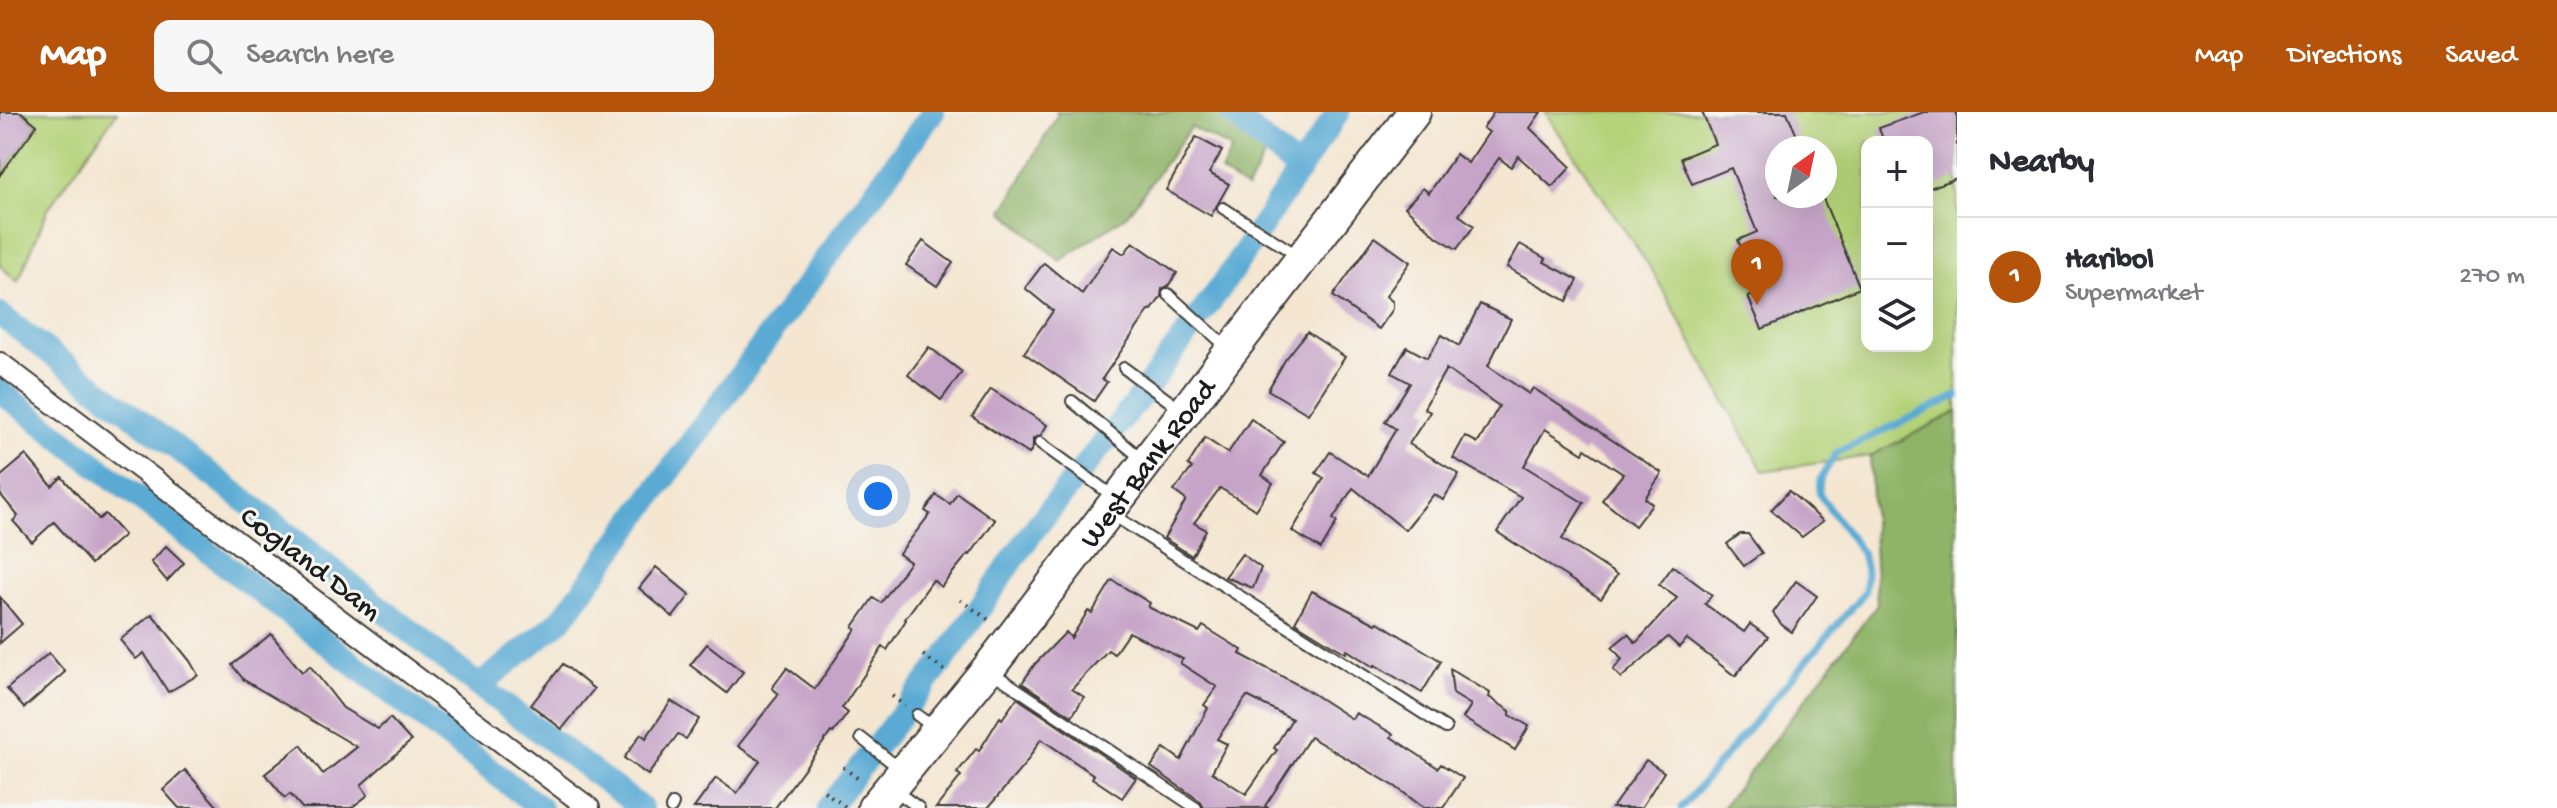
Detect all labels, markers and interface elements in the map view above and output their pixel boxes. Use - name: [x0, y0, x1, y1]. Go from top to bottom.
- search box: [154, 20, 714, 92]
- text: Map: [40, 34, 106, 78]
- icon: search: [182, 34, 226, 78]
- text: Search here: [246, 39, 394, 74]
- text: Map: [2195, 40, 2243, 73]
- text: Directions: [2287, 40, 2401, 73]
- text: Saved: [2445, 40, 2517, 73]
- north arrow: [1765, 136, 1837, 208]
- map controls: [1861, 136, 1933, 352]
- button: +: [1861, 136, 1933, 208]
- text: Nearby: [1989, 144, 2094, 184]
- button: −: [1861, 208, 1933, 280]
- pin: 1: [1731, 239, 1783, 305]
- text: Haribol: [2065, 244, 2154, 279]
- text: 1: [2010, 262, 2020, 293]
- text: 270 m: [2459, 262, 2525, 293]
- text: Supermarket: [2065, 279, 2202, 310]
- button: layers: [1861, 280, 1933, 352]
- street label: West Bank Road: [1074, 372, 1227, 557]
- your location: [858, 476, 898, 516]
- street label: Cogland Dam: [231, 501, 387, 630]

